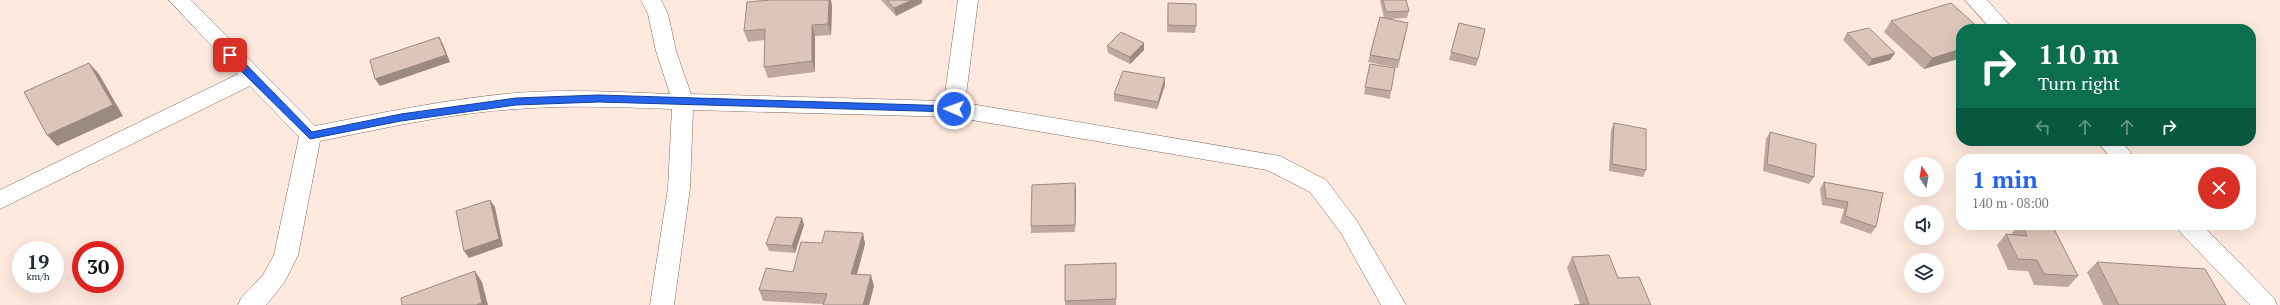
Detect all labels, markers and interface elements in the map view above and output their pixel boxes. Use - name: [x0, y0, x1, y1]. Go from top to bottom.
- text: 110 m: [2038, 35, 2119, 72]
- pin: [213, 38, 247, 72]
- icon: right: [1972, 40, 2024, 92]
- icon: arrive: [219, 44, 241, 66]
- text: Turn right: [2038, 71, 2120, 95]
- position arrow: [933, 88, 975, 130]
- icon: left: [2032, 116, 2054, 138]
- icon: ahead: [2074, 116, 2096, 138]
- icon: ahead: [2116, 116, 2138, 138]
- icon: right: [2158, 116, 2180, 138]
- north arrow: [1904, 157, 1944, 197]
- map controls: [1904, 157, 1944, 293]
- text: 1 min: [1972, 163, 2038, 195]
- button: close: [2198, 167, 2240, 209]
- text: 140 m · 08:00: [1972, 194, 2049, 212]
- button: sound: [1904, 205, 1944, 245]
- speed limit sign: 30: [72, 241, 124, 293]
- text: 19: [27, 248, 49, 275]
- button: layers: [1904, 253, 1944, 293]
- text: km/h: [26, 270, 50, 283]

